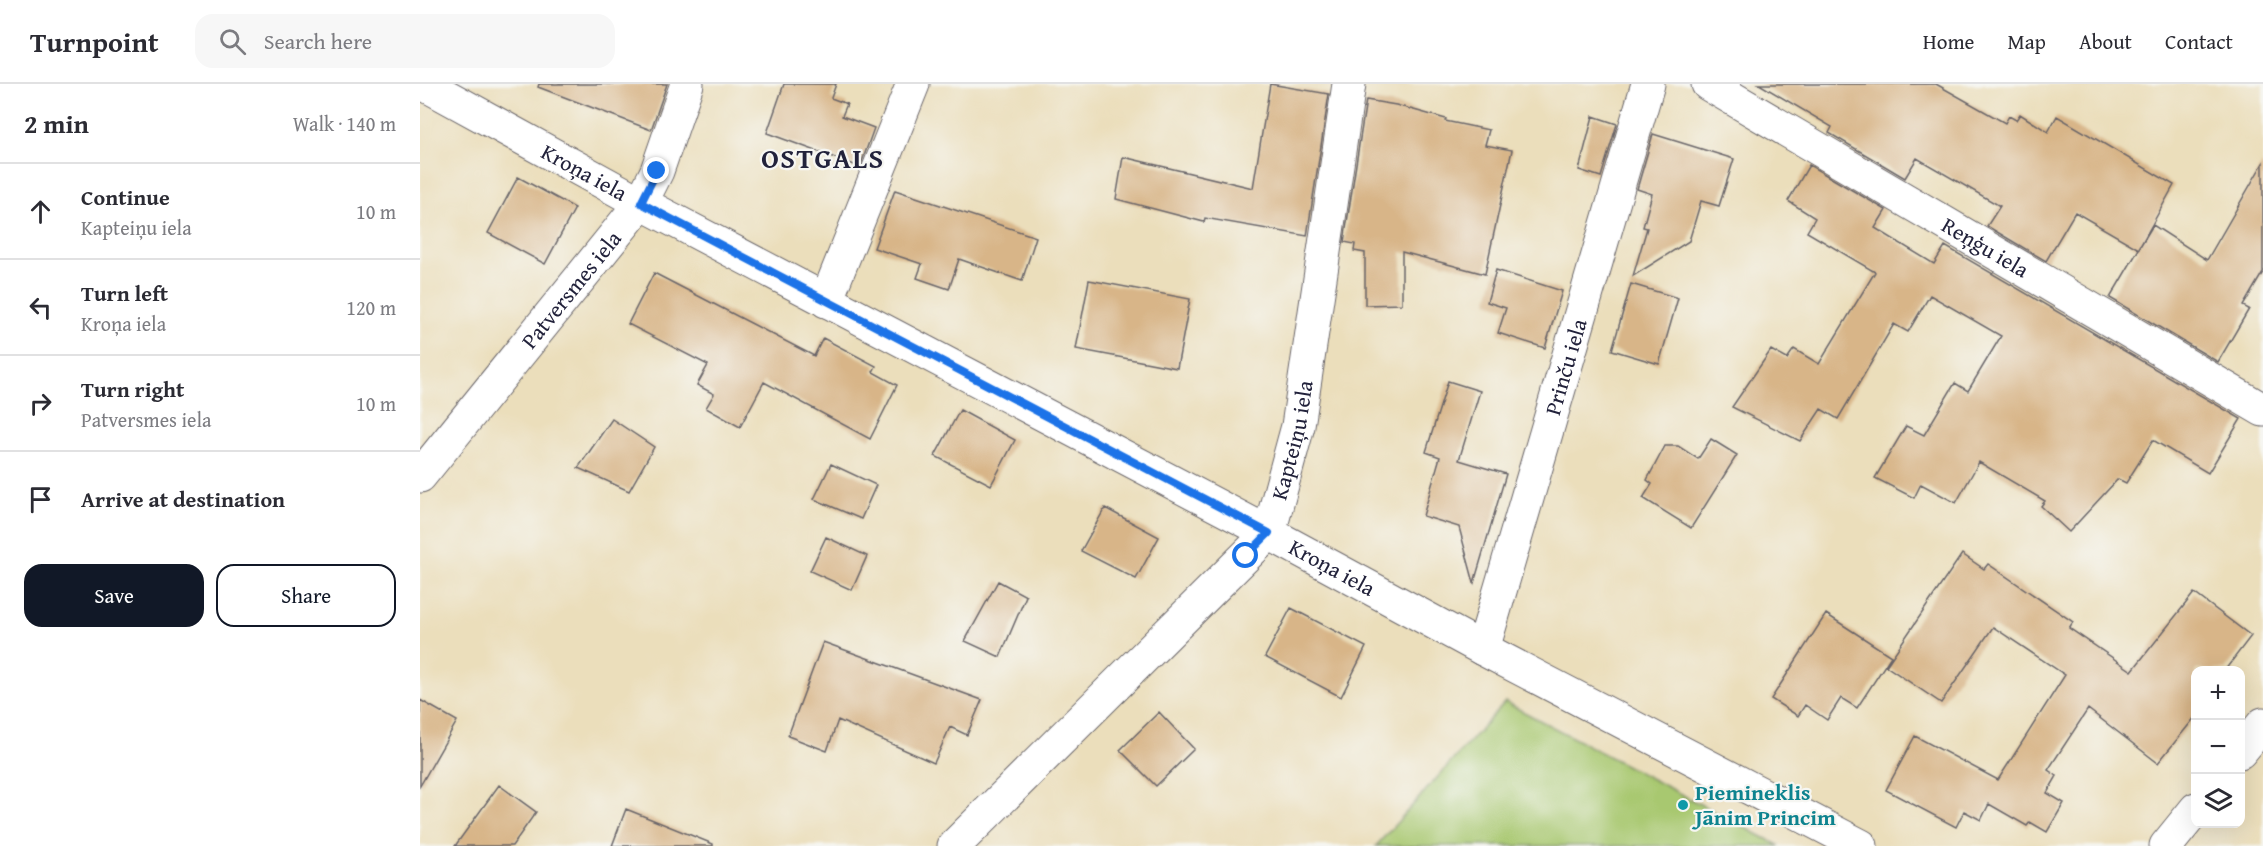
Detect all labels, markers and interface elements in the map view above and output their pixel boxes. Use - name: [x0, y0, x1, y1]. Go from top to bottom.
- search box: [195, 14, 615, 68]
- text: Turnpoint: [30, 21, 159, 62]
- icon: search: [216, 25, 249, 58]
- text: Search here: [264, 25, 372, 57]
- text: Home: [1923, 26, 1974, 57]
- text: Map: [2007, 26, 2046, 57]
- text: About: [2079, 26, 2132, 57]
- text: Contact: [2165, 26, 2233, 57]
- text: 2 min: [24, 104, 89, 143]
- text: Walk · 140 m: [293, 109, 396, 138]
- street label: Kroņa iela: [536, 135, 634, 209]
- district label: OSTGALS: [761, 137, 885, 178]
- route end: [643, 157, 669, 183]
- text: Continue: [81, 181, 170, 213]
- icon: ahead: [24, 195, 57, 228]
- text: 10 m: [356, 197, 396, 226]
- street label: Reņģu iela: [1936, 209, 2036, 286]
- text: Kapteiņu iela: [81, 213, 192, 242]
- street label: Patversmes iela: [513, 223, 629, 355]
- text: Turn left: [81, 277, 168, 309]
- icon: left: [24, 291, 57, 324]
- text: 120 m: [346, 293, 396, 322]
- text: Kroņa iela: [81, 309, 166, 338]
- street label: Prinču iela: [1536, 314, 1595, 419]
- text: Turn right: [81, 373, 184, 405]
- street label: Kapteiņu iela: [1263, 378, 1321, 503]
- icon: right: [24, 387, 57, 420]
- text: 10 m: [356, 389, 396, 418]
- text: Patversmes iela: [81, 405, 211, 434]
- icon: arrive: [24, 483, 57, 516]
- text: Arrive at destination: [81, 483, 285, 515]
- street label: Kroņa iela: [1284, 531, 1382, 604]
- route start: [1232, 542, 1258, 568]
- button: Save: [24, 564, 204, 627]
- button: Share: [216, 564, 396, 627]
- map controls: [2191, 666, 2245, 828]
- button: +: [2191, 666, 2245, 720]
- button: −: [2191, 720, 2245, 774]
- button: layers: [2191, 774, 2245, 828]
- place label: Piemineklis Jānim Princim: [1691, 776, 1836, 833]
- marker: Piemineklis Jānim Princim: [1676, 798, 1690, 812]

